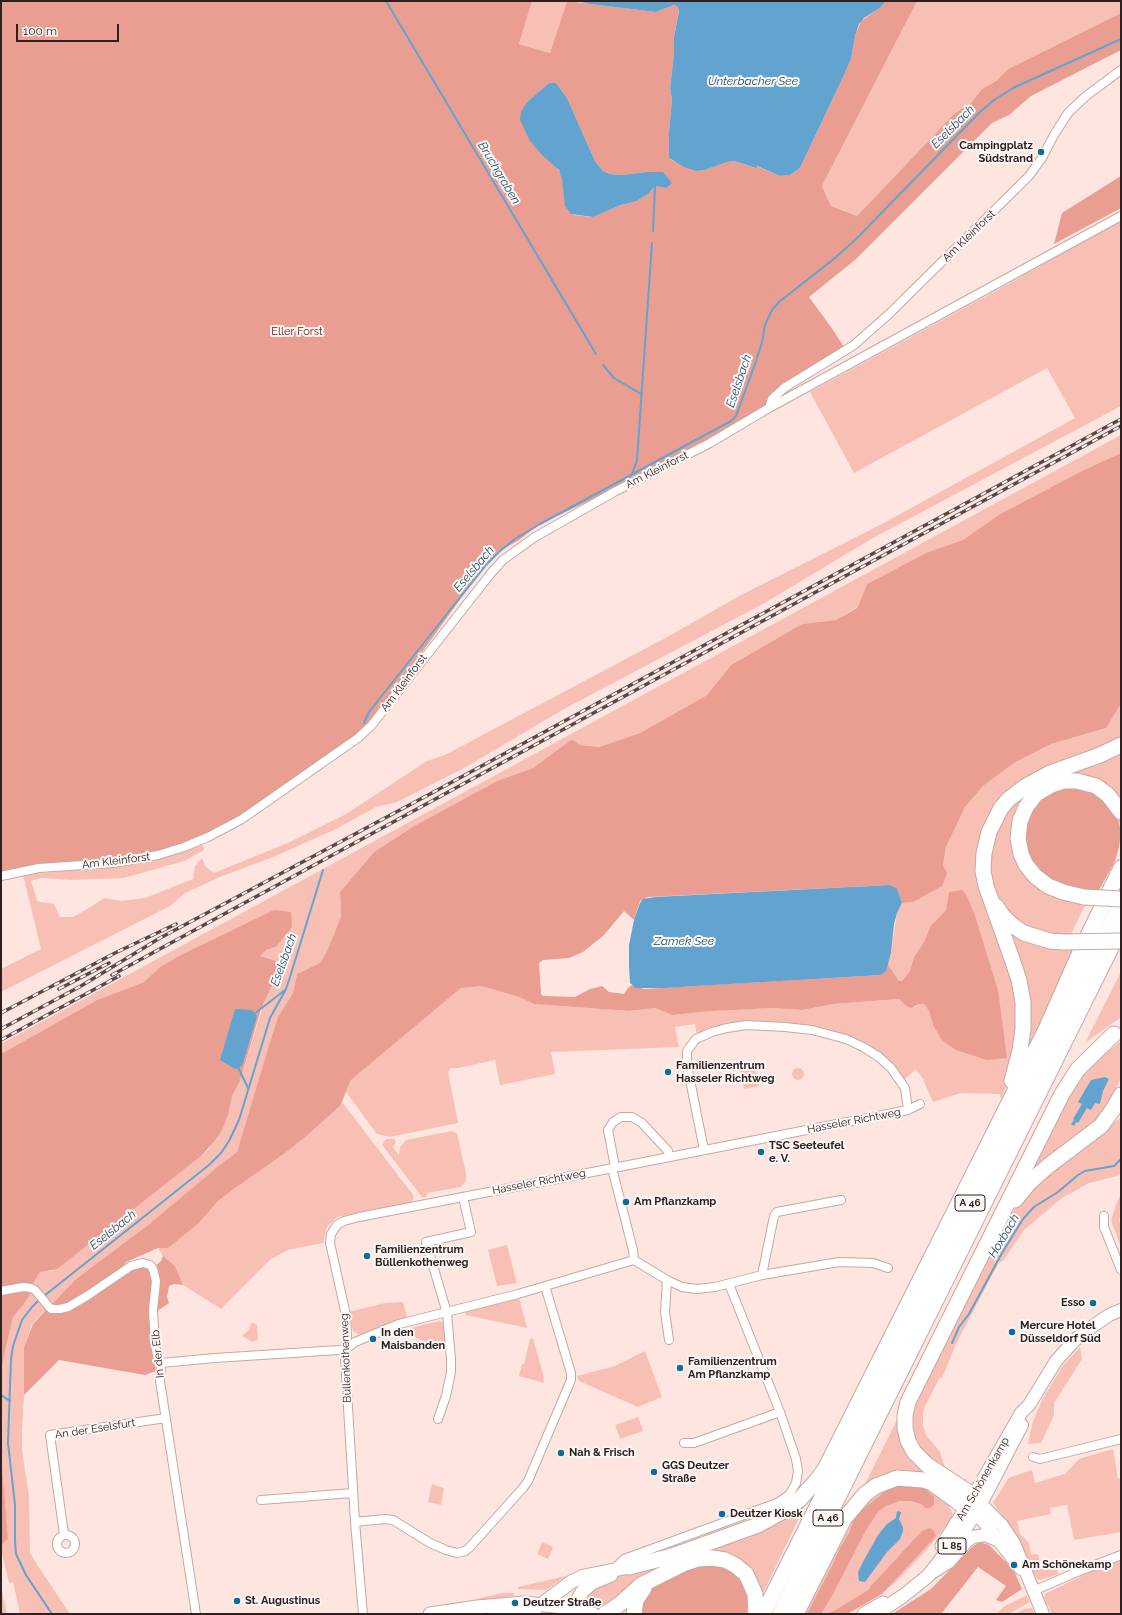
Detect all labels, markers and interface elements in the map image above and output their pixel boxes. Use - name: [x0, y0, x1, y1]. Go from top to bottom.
- scale bar: [18, 16, 121, 42]
- text: 100 m: [23, 24, 57, 38]
- water label: Unterbacher See: [708, 74, 798, 88]
- water label: Eselsbach: [928, 102, 978, 152]
- water label: Bruchgraben: [475, 139, 523, 207]
- place label: Campingplatz Südstrand: [959, 139, 1033, 165]
- marker: Campingplatz Südstrand: [1036, 147, 1046, 157]
- street label: Am Kleinforst: [940, 207, 998, 265]
- park label: Eller Forst: [271, 325, 323, 339]
- water label: Eselsbach: [723, 353, 755, 409]
- street label: Am Kleinforst: [623, 449, 691, 491]
- water label: Eselsbach: [451, 543, 497, 595]
- street label: Am Kleinforst: [378, 652, 430, 714]
- street label: Am Kleinforst: [81, 850, 151, 872]
- water label: Eselsbach: [268, 932, 300, 988]
- water label: Zamek See: [654, 934, 714, 948]
- place label: Familienzentrum Hasseler Richtweg: [676, 1059, 775, 1085]
- marker: Familienzentrum Hasseler Richtweg: [663, 1067, 673, 1077]
- street label: Hasseler Richtweg: [806, 1105, 902, 1137]
- place label: TSC Seeteufel e. V.: [769, 1139, 844, 1165]
- marker: TSC Seeteufel e. V.: [756, 1147, 766, 1157]
- street label: Hasseler Richtweg: [491, 1166, 587, 1198]
- place label: Am Pflanzkamp: [634, 1195, 716, 1209]
- road number: A 46: [955, 1195, 985, 1211]
- marker: Am Pflanzkamp: [621, 1197, 631, 1207]
- water label: Eselsbach: [87, 1207, 139, 1253]
- water label: Hoxbach: [985, 1212, 1023, 1260]
- place label: Familienzentrum Büllenkothenweg: [375, 1243, 468, 1269]
- marker: Familienzentrum Büllenkothenweg: [362, 1251, 372, 1261]
- place label: Esso: [1061, 1296, 1085, 1310]
- marker: Esso: [1088, 1298, 1098, 1308]
- street label: Büllenkothenweg: [338, 1313, 354, 1403]
- place label: Mercure Hotel Düsseldorf Süd: [1020, 1319, 1101, 1345]
- place label: In den Maisbanden: [381, 1326, 445, 1352]
- marker: Mercure Hotel Düsseldorf Süd: [1007, 1327, 1017, 1337]
- street label: In der Elb: [149, 1329, 167, 1379]
- marker: In den Maisbanden: [368, 1334, 378, 1344]
- place label: Familienzentrum Am Pflanzkamp: [688, 1355, 777, 1381]
- marker: Familienzentrum Am Pflanzkamp: [675, 1363, 685, 1373]
- street label: An der Eselsfurt: [54, 1416, 136, 1442]
- street label: Am Schönenkamp: [954, 1435, 1012, 1523]
- place label: Nah & Frisch: [569, 1446, 635, 1460]
- marker: Nah & Frisch: [556, 1448, 566, 1458]
- place label: GGS Deutzer Straße: [662, 1459, 729, 1485]
- marker: GGS Deutzer Straße: [649, 1467, 659, 1477]
- place label: Deutzer Kiosk: [730, 1507, 803, 1521]
- marker: Deutzer Kiosk: [717, 1509, 727, 1519]
- road number: A 46: [813, 1510, 843, 1526]
- road number: L 85: [938, 1538, 966, 1554]
- place label: Am Schönekamp: [1022, 1558, 1111, 1572]
- marker: Am Schönekamp: [1009, 1560, 1019, 1570]
- place label: St. Augustinus: [245, 1594, 320, 1608]
- marker: St. Augustinus: [232, 1596, 242, 1606]
- place label: Deutzer Straße: [523, 1596, 601, 1610]
- marker: Deutzer Straße: [510, 1598, 520, 1608]

